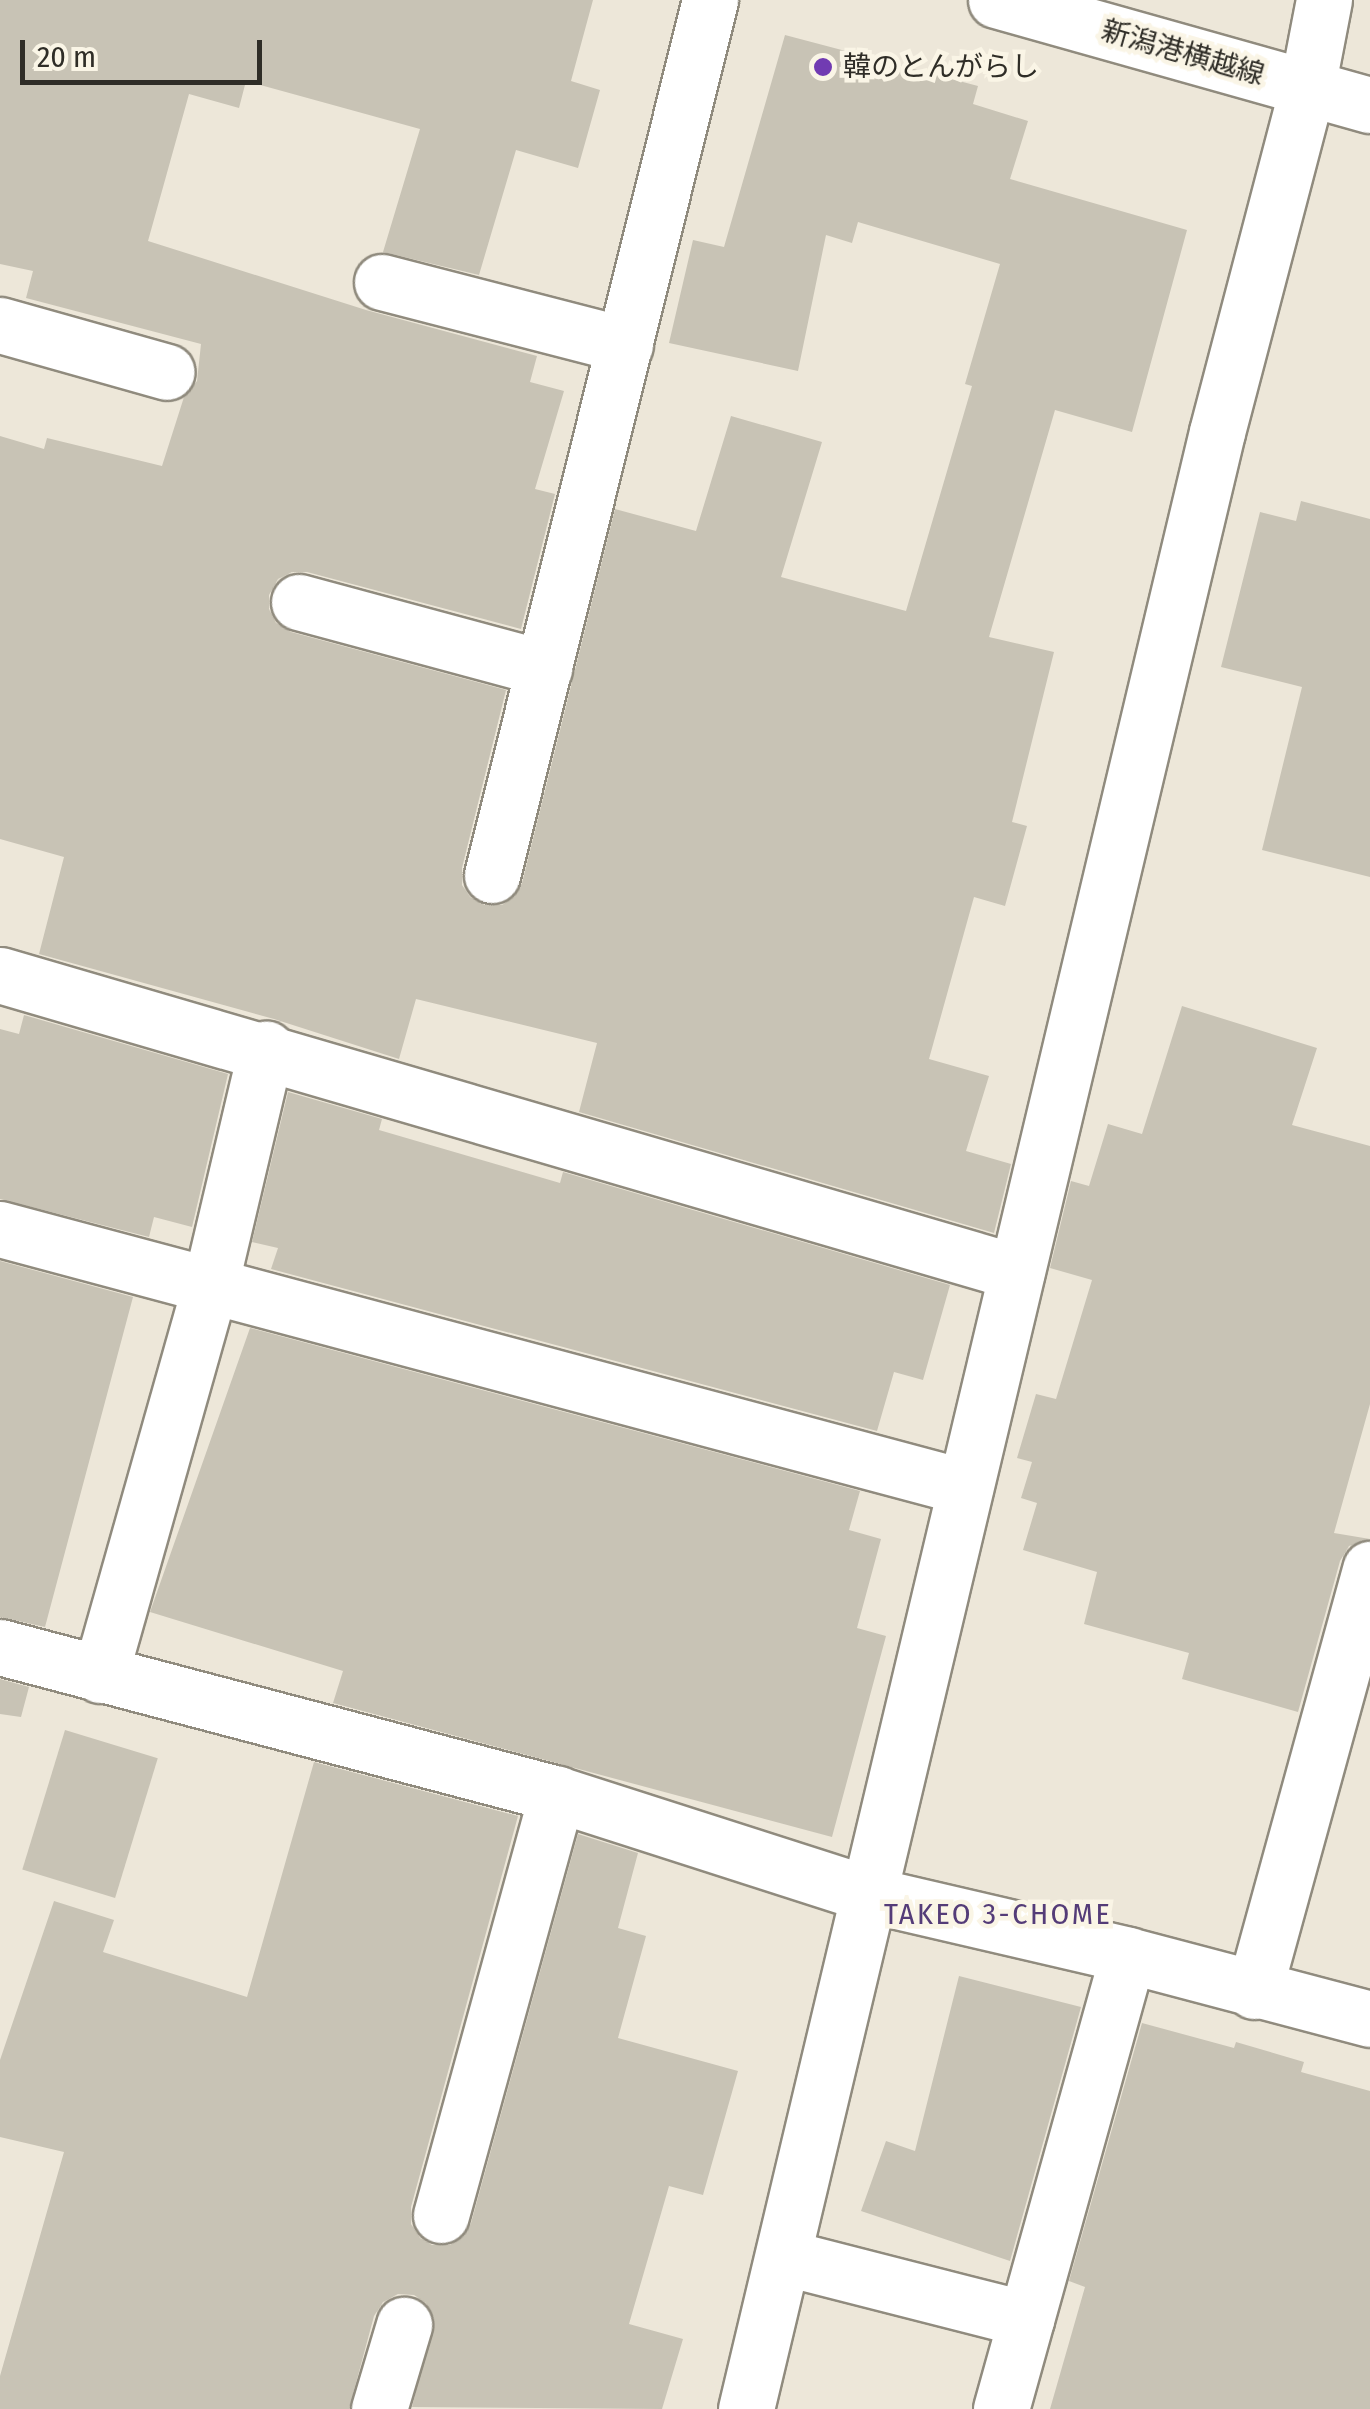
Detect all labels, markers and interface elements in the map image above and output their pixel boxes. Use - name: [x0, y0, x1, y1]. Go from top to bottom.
- street label: 新潟港横越線: [1098, 14, 1268, 92]
- scale bar: [25, 20, 268, 82]
- text: 20 m: [37, 39, 96, 75]
- place label: 韓のとんがらし: [843, 50, 1039, 84]
- marker: 韓のとんがらし: [812, 56, 834, 78]
- district label: TAKEO 3-CHOME: [884, 1896, 1112, 1932]

